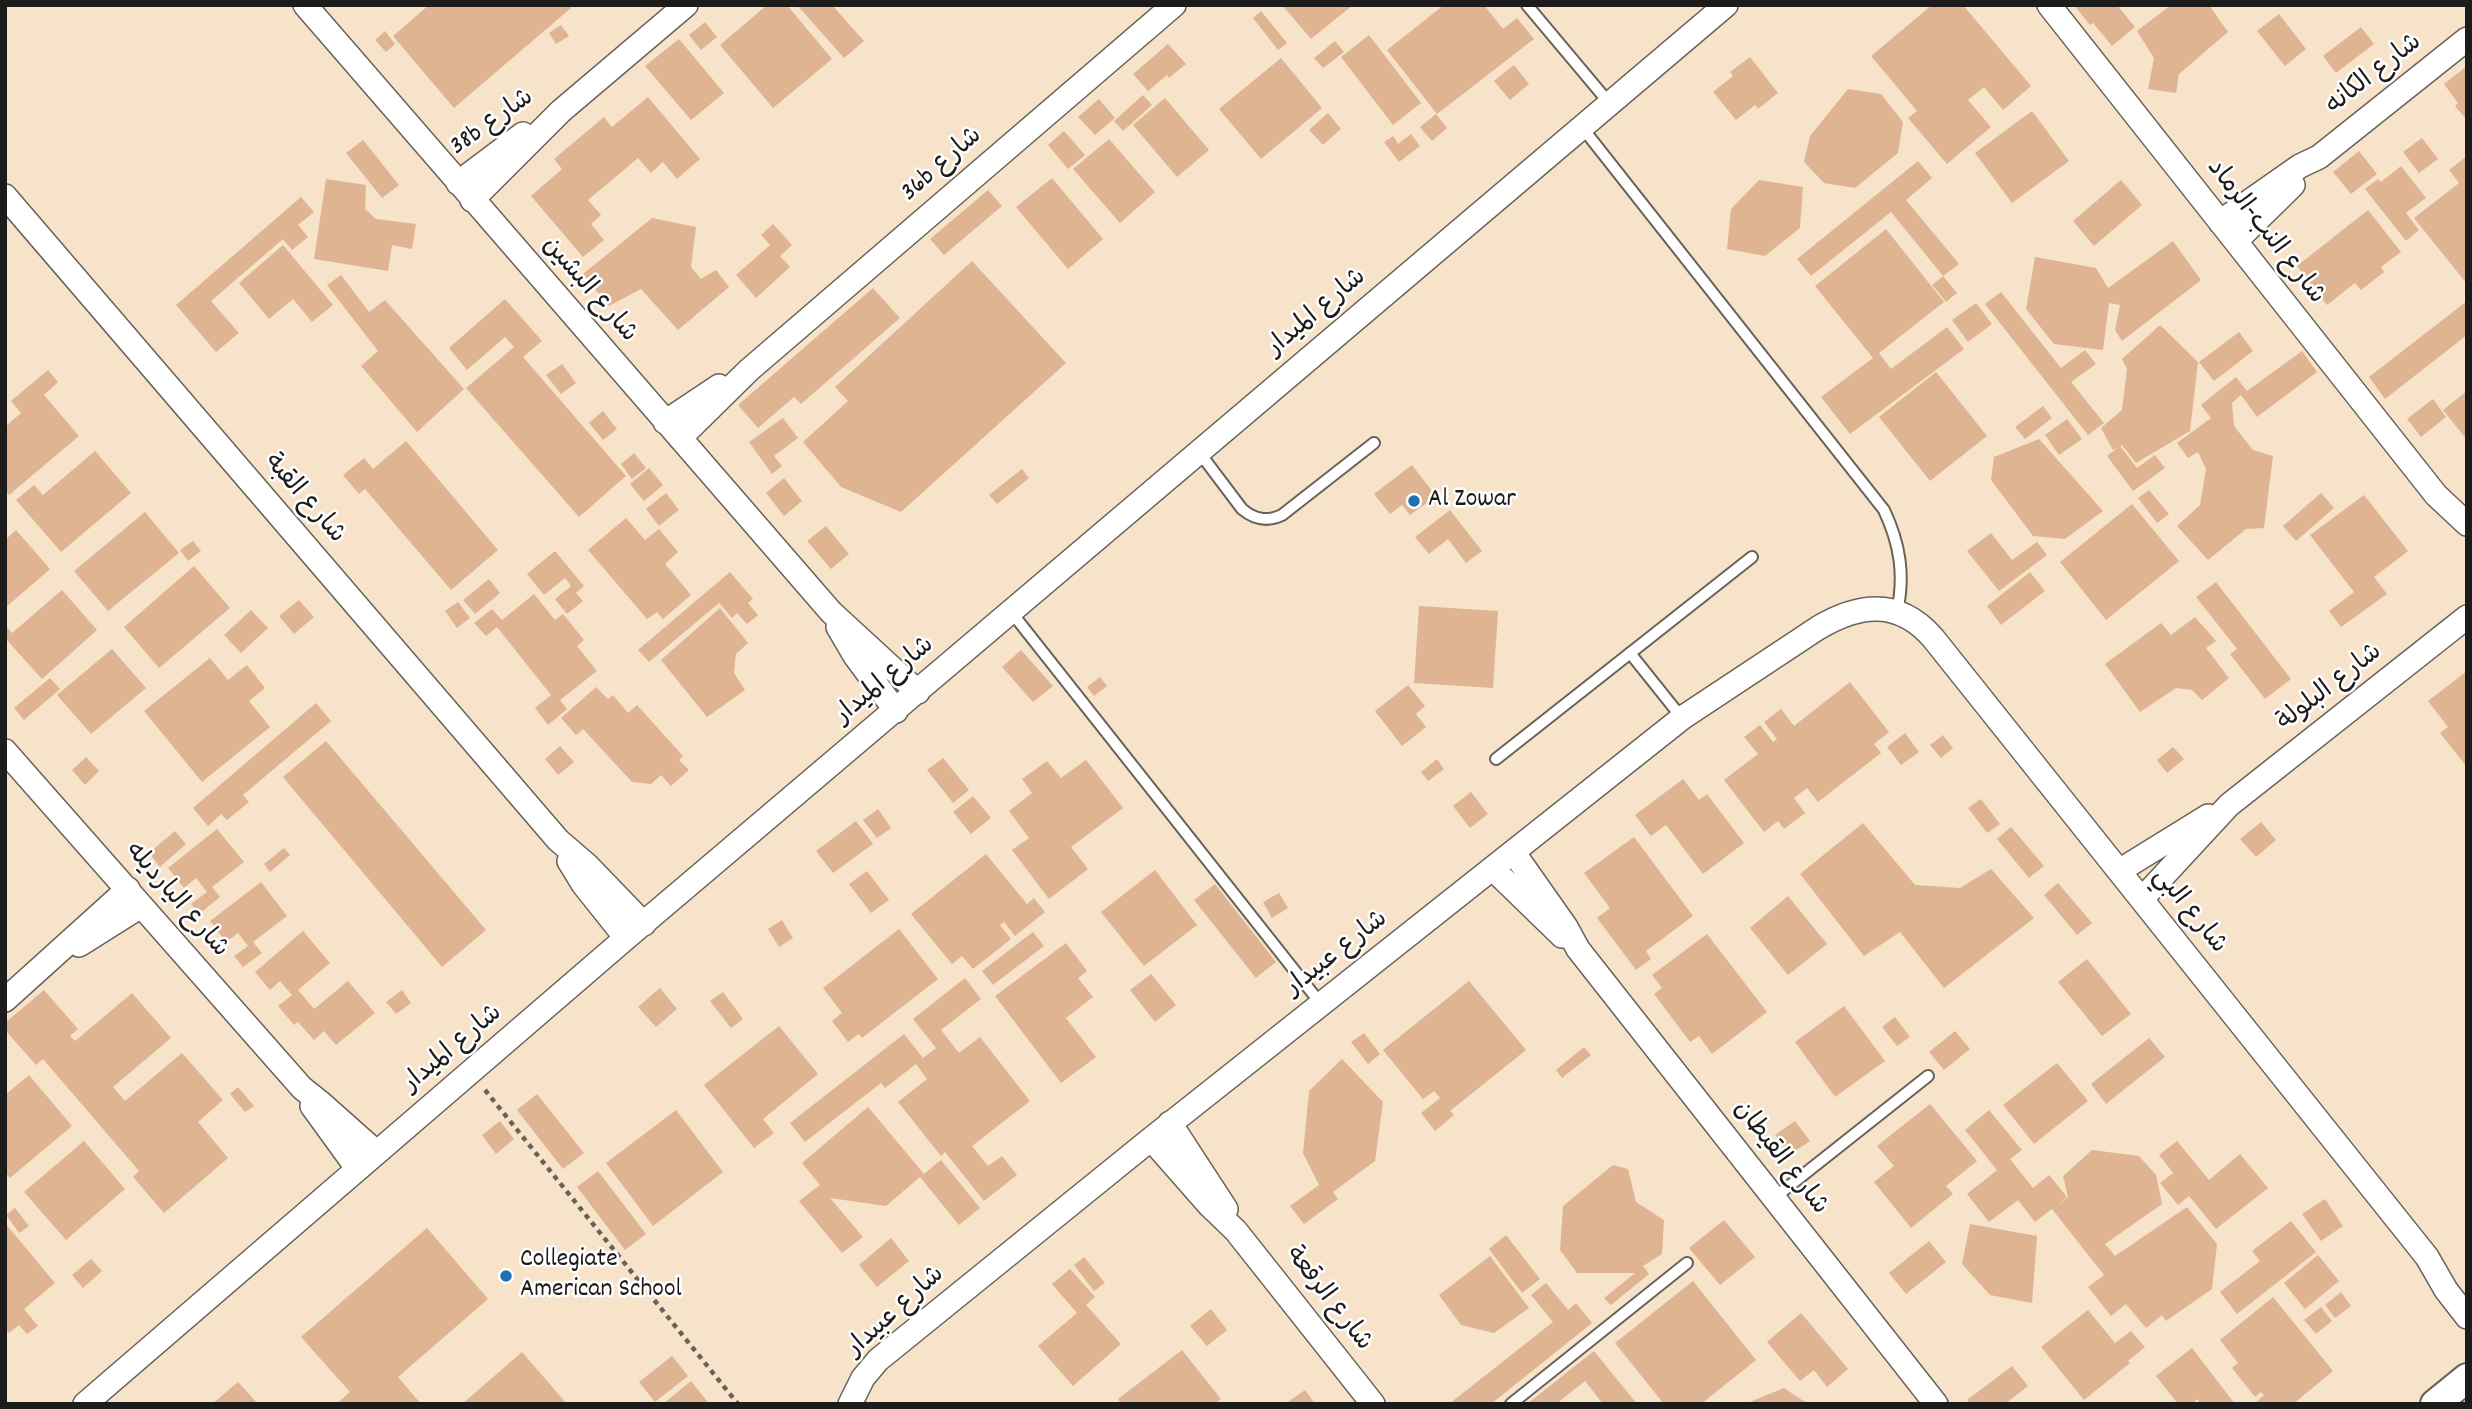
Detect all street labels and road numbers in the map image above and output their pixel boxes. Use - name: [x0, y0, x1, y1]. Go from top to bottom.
- street label: شارع الكانه: [2320, 29, 2430, 123]
- street label: 38b شارع: [445, 84, 541, 164]
- street label: 36b شارع: [896, 122, 990, 210]
- street label: شارع النب-الرماد: [2198, 154, 2330, 312]
- street label: شارع البشين: [534, 232, 642, 350]
- street label: شارع الميدار: [1262, 263, 1374, 365]
- street label: شارع القبة: [256, 449, 350, 551]
- street label: شارع الميدار: [830, 631, 942, 733]
- street label: شارع البلولة: [2272, 638, 2390, 740]
- street label: شارع اليارديله: [116, 837, 234, 965]
- street label: شارع البي: [2144, 863, 2232, 961]
- street label: شارع عبيدار: [1281, 905, 1395, 1005]
- street label: شارع الميدار: [398, 999, 510, 1101]
- street label: شارع القيطان: [1725, 1095, 1833, 1223]
- street label: شارع الرقعة: [1276, 1241, 1378, 1359]
- street label: شارع عبيدار: [841, 1261, 953, 1365]

